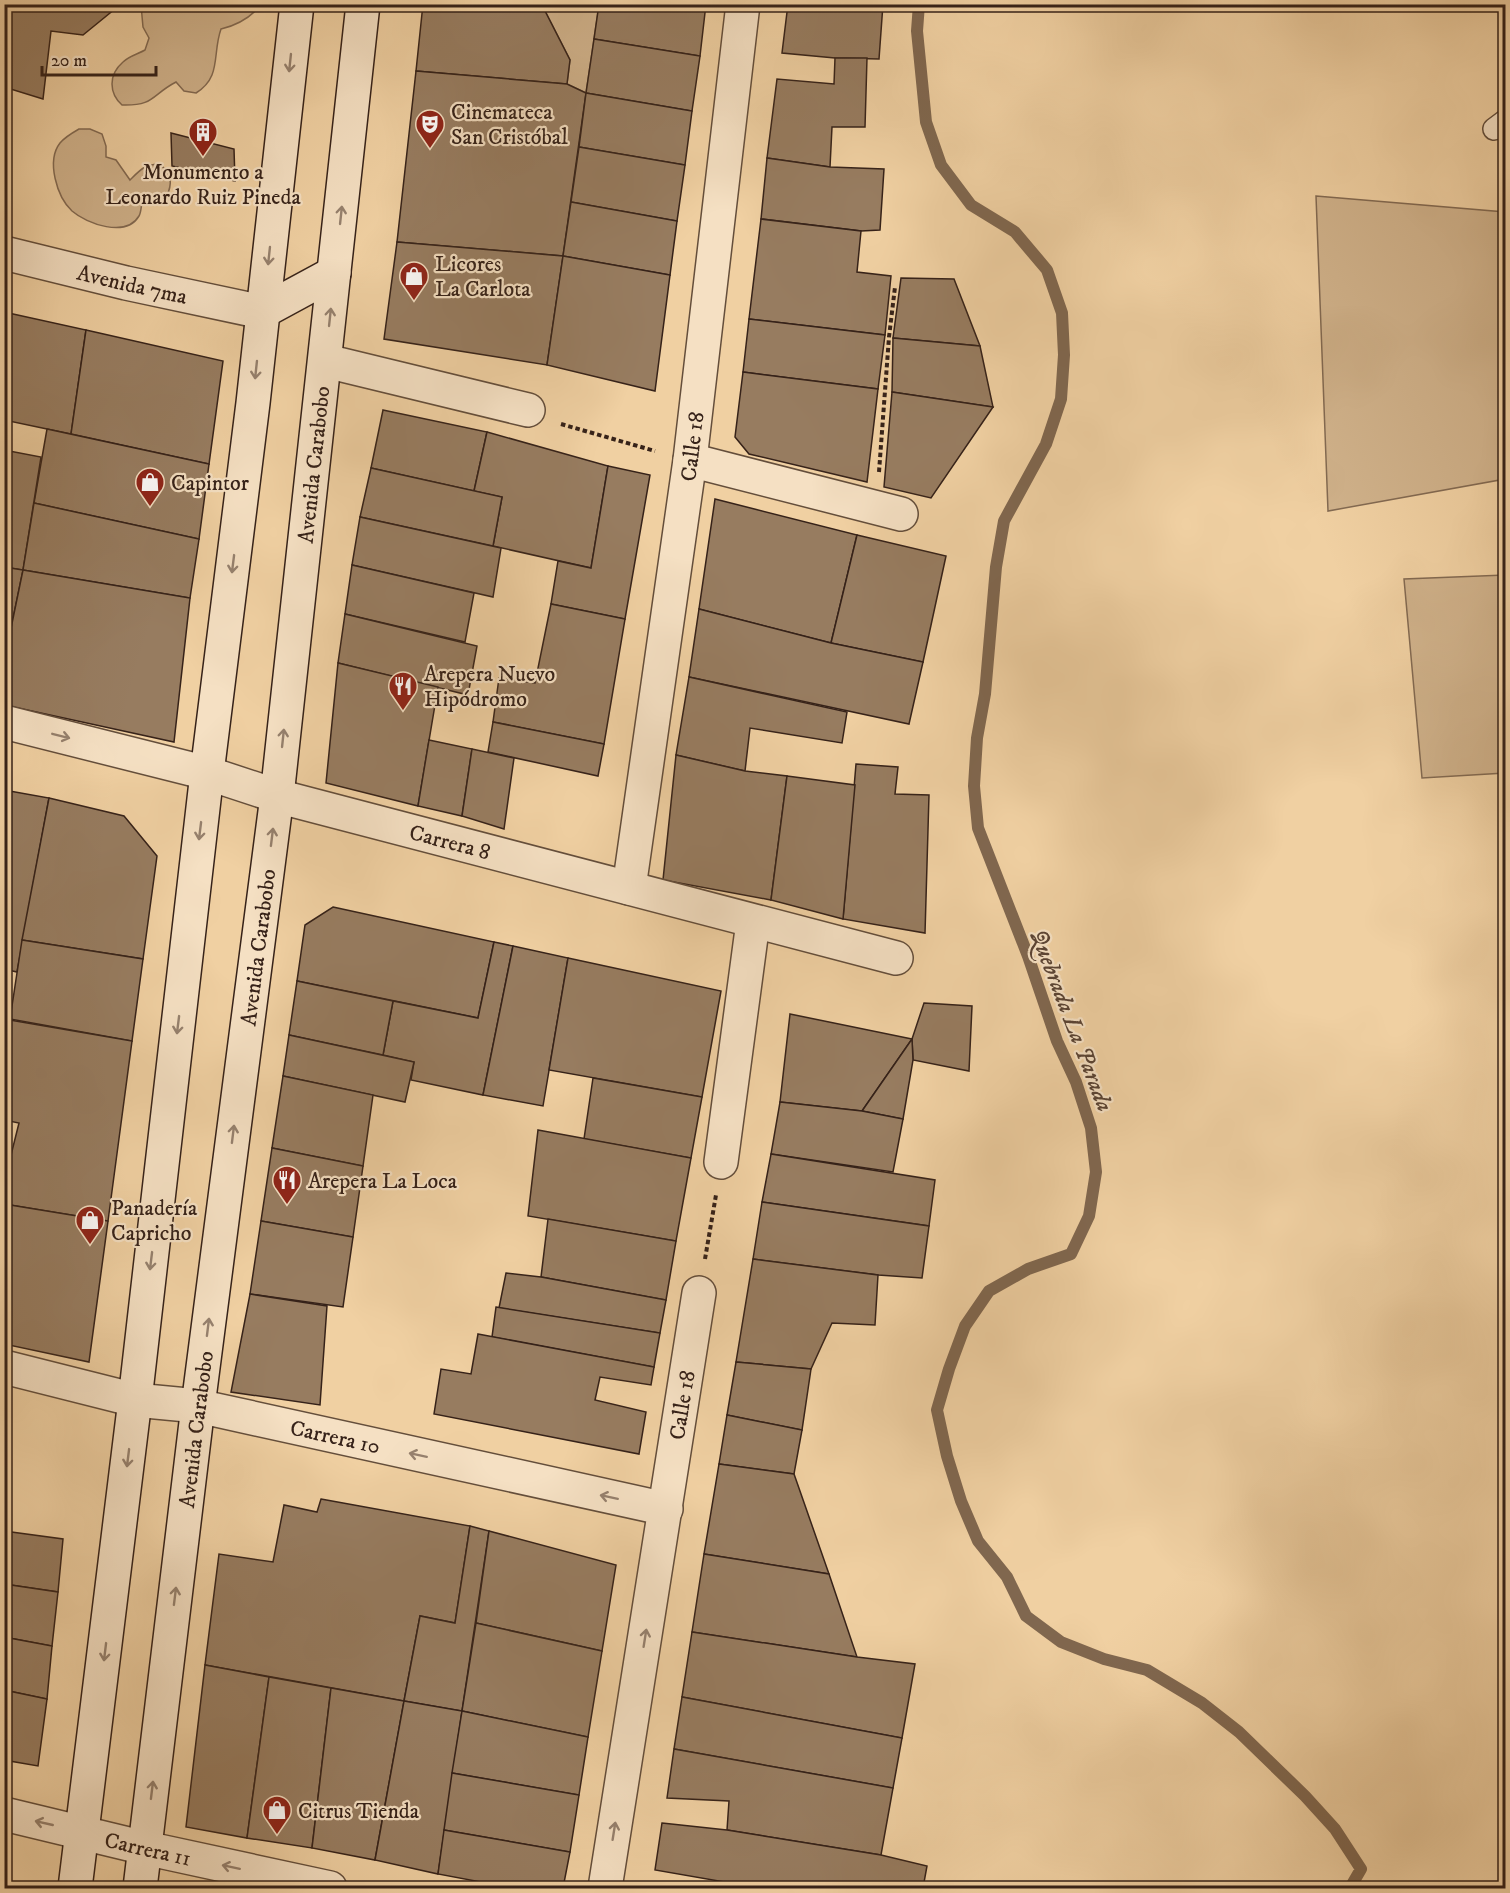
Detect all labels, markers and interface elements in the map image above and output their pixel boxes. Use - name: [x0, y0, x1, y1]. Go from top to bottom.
- scale bar: [42, 39, 156, 77]
- text: 20 m: [51, 50, 87, 72]
- one-way arrow: [284, 52, 295, 72]
- place label: Cinemateca San Cristóbal: [451, 99, 568, 151]
- theatre icon: Cinemateca San Cristóbal: [414, 108, 446, 150]
- building icon: Monumento a Leonardo Ruiz Pineda: [187, 116, 219, 158]
- place label: Monumento a Leonardo Ruiz Pineda: [105, 159, 301, 211]
- one-way arrow: [335, 206, 346, 226]
- one-way arrow: [263, 246, 274, 266]
- place label: Licores La Carlota: [435, 251, 531, 303]
- street label: Avenida 7ma: [74, 259, 190, 311]
- shop icon: Licores La Carlota: [398, 260, 430, 302]
- one-way arrow: [325, 308, 336, 328]
- one-way arrow: [250, 360, 261, 380]
- street label: Avenida Carabobo: [293, 385, 336, 545]
- street label: Calle 18: [675, 410, 711, 483]
- shop icon: Capintor: [134, 466, 166, 508]
- place label: Capintor: [171, 470, 250, 497]
- one-way arrow: [228, 553, 239, 573]
- place label: Arepera Nuevo Hipódromo: [424, 661, 555, 713]
- restaurant icon: Arepera Nuevo Hipódromo: [387, 670, 419, 712]
- one-way arrow: [278, 728, 289, 748]
- one-way arrow: [51, 731, 70, 743]
- street label: Carrera 8: [406, 819, 493, 866]
- one-way arrow: [194, 821, 205, 841]
- one-way arrow: [266, 827, 277, 847]
- street label: Avenida Carabobo: [235, 867, 282, 1028]
- water label: Quebrada La Parada: [1022, 925, 1120, 1116]
- one-way arrow: [172, 1015, 183, 1035]
- one-way arrow: [228, 1125, 239, 1144]
- restaurant icon: Arepera La Loca: [271, 1164, 303, 1206]
- place label: Arepera La Loca: [308, 1168, 458, 1195]
- place label: Panadería Capricho: [111, 1195, 198, 1247]
- shop icon: Panadería Capricho: [74, 1204, 106, 1246]
- one-way arrow: [145, 1250, 156, 1270]
- one-way arrow: [203, 1318, 214, 1338]
- street label: Avenida Carabobo: [174, 1349, 220, 1510]
- street label: Calle 18: [664, 1369, 702, 1442]
- street label: Carrera 10: [287, 1415, 383, 1461]
- one-way arrow: [122, 1448, 133, 1468]
- one-way arrow: [409, 1449, 429, 1460]
- one-way arrow: [600, 1491, 619, 1502]
- one-way arrow: [170, 1587, 181, 1607]
- one-way arrow: [640, 1629, 651, 1649]
- one-way arrow: [99, 1641, 110, 1661]
- one-way arrow: [147, 1781, 158, 1800]
- shop icon: Citrus Tienda: [261, 1794, 293, 1836]
- place label: Citrus Tienda: [298, 1798, 420, 1825]
- one-way arrow: [35, 1816, 54, 1828]
- one-way arrow: [609, 1821, 620, 1841]
- street label: Carrera 11: [102, 1827, 193, 1873]
- one-way arrow: [222, 1861, 242, 1872]

